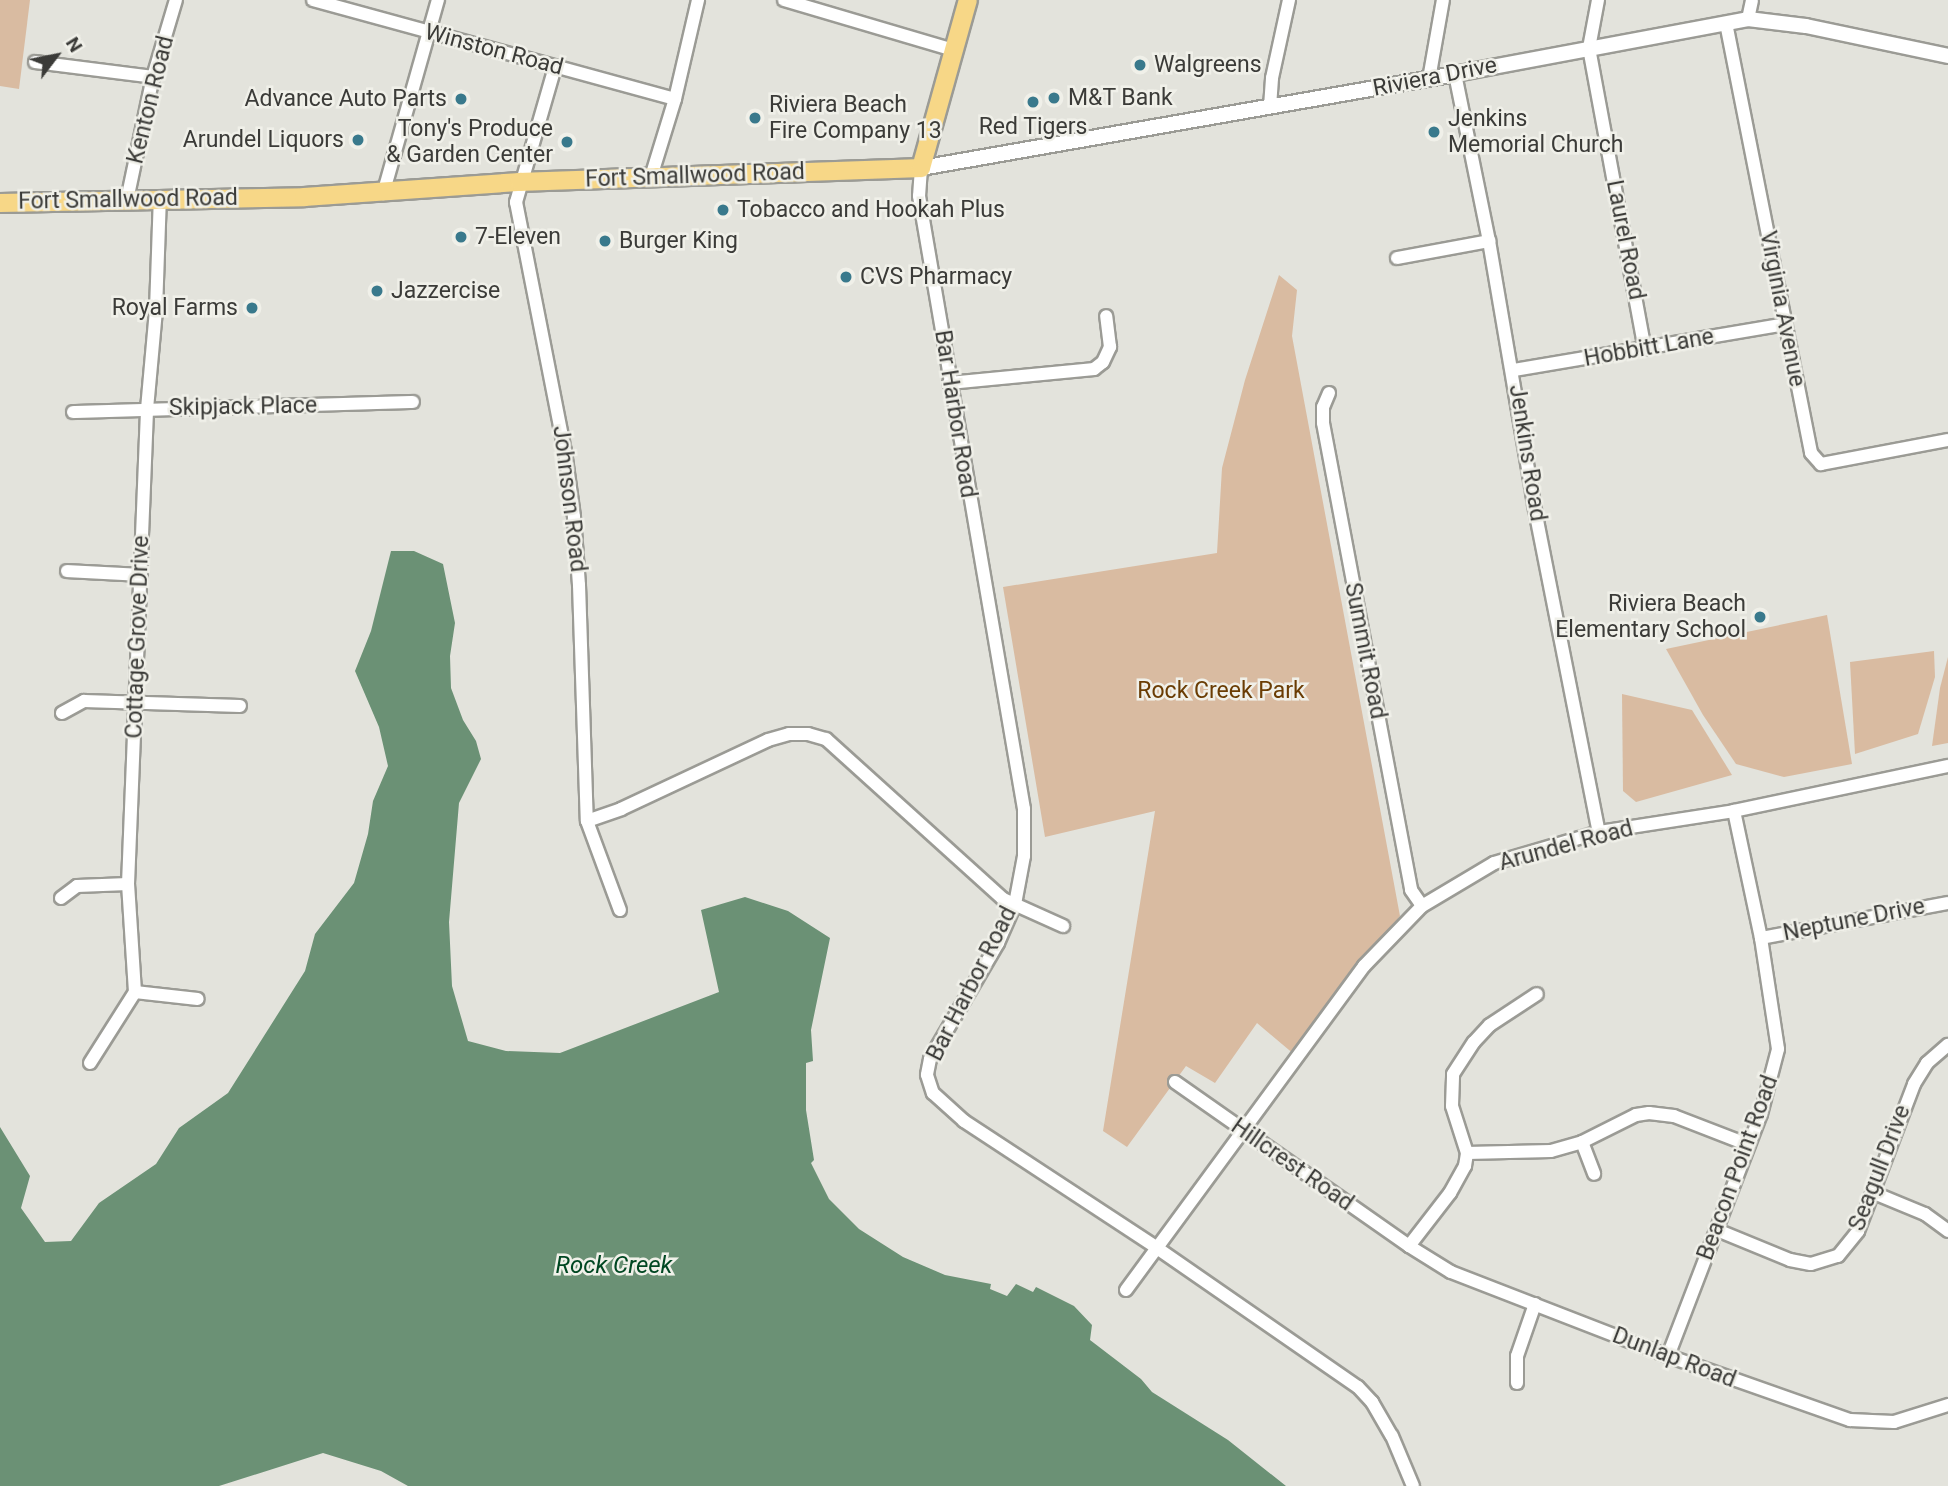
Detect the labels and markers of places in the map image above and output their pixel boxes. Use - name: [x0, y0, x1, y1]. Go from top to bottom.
- place label: Walgreens: [1154, 51, 1262, 79]
- marker: Walgreens: [1132, 57, 1148, 73]
- place label: M&T Bank: [1068, 84, 1173, 112]
- place label: Advance Auto Parts: [245, 85, 447, 113]
- marker: M&T Bank: [1046, 90, 1062, 106]
- marker: Advance Auto Parts: [453, 91, 469, 107]
- place label: Riviera Beach Fire Company 13: [769, 91, 942, 145]
- marker: Red Tigers: [1025, 94, 1041, 110]
- place label: Jenkins Memorial Church: [1448, 105, 1623, 159]
- marker: Riviera Beach Fire Company 13: [747, 110, 763, 126]
- place label: Red Tigers: [978, 113, 1088, 141]
- place label: Tony's Produce & Garden Center: [386, 115, 553, 169]
- marker: Jenkins Memorial Church: [1426, 124, 1442, 140]
- place label: Arundel Liquors: [183, 126, 344, 154]
- marker: Arundel Liquors: [350, 132, 366, 148]
- marker: Tony's Produce & Garden Center: [559, 134, 575, 150]
- place label: Tobacco and Hookah Plus: [737, 196, 1005, 224]
- marker: Tobacco and Hookah Plus: [715, 202, 731, 218]
- place label: 7-Eleven: [475, 223, 561, 251]
- place label: Burger King: [619, 227, 738, 255]
- marker: 7-Eleven: [453, 229, 469, 245]
- marker: Burger King: [597, 233, 613, 249]
- place label: CVS Pharmacy: [860, 263, 1012, 291]
- marker: CVS Pharmacy: [838, 269, 854, 285]
- place label: Jazzercise: [391, 277, 500, 305]
- marker: Jazzercise: [369, 283, 385, 299]
- place label: Royal Farms: [112, 294, 238, 322]
- marker: Royal Farms: [244, 300, 260, 316]
- place label: Riviera Beach Elementary School: [1555, 590, 1746, 644]
- marker: Riviera Beach Elementary School: [1752, 609, 1768, 625]

